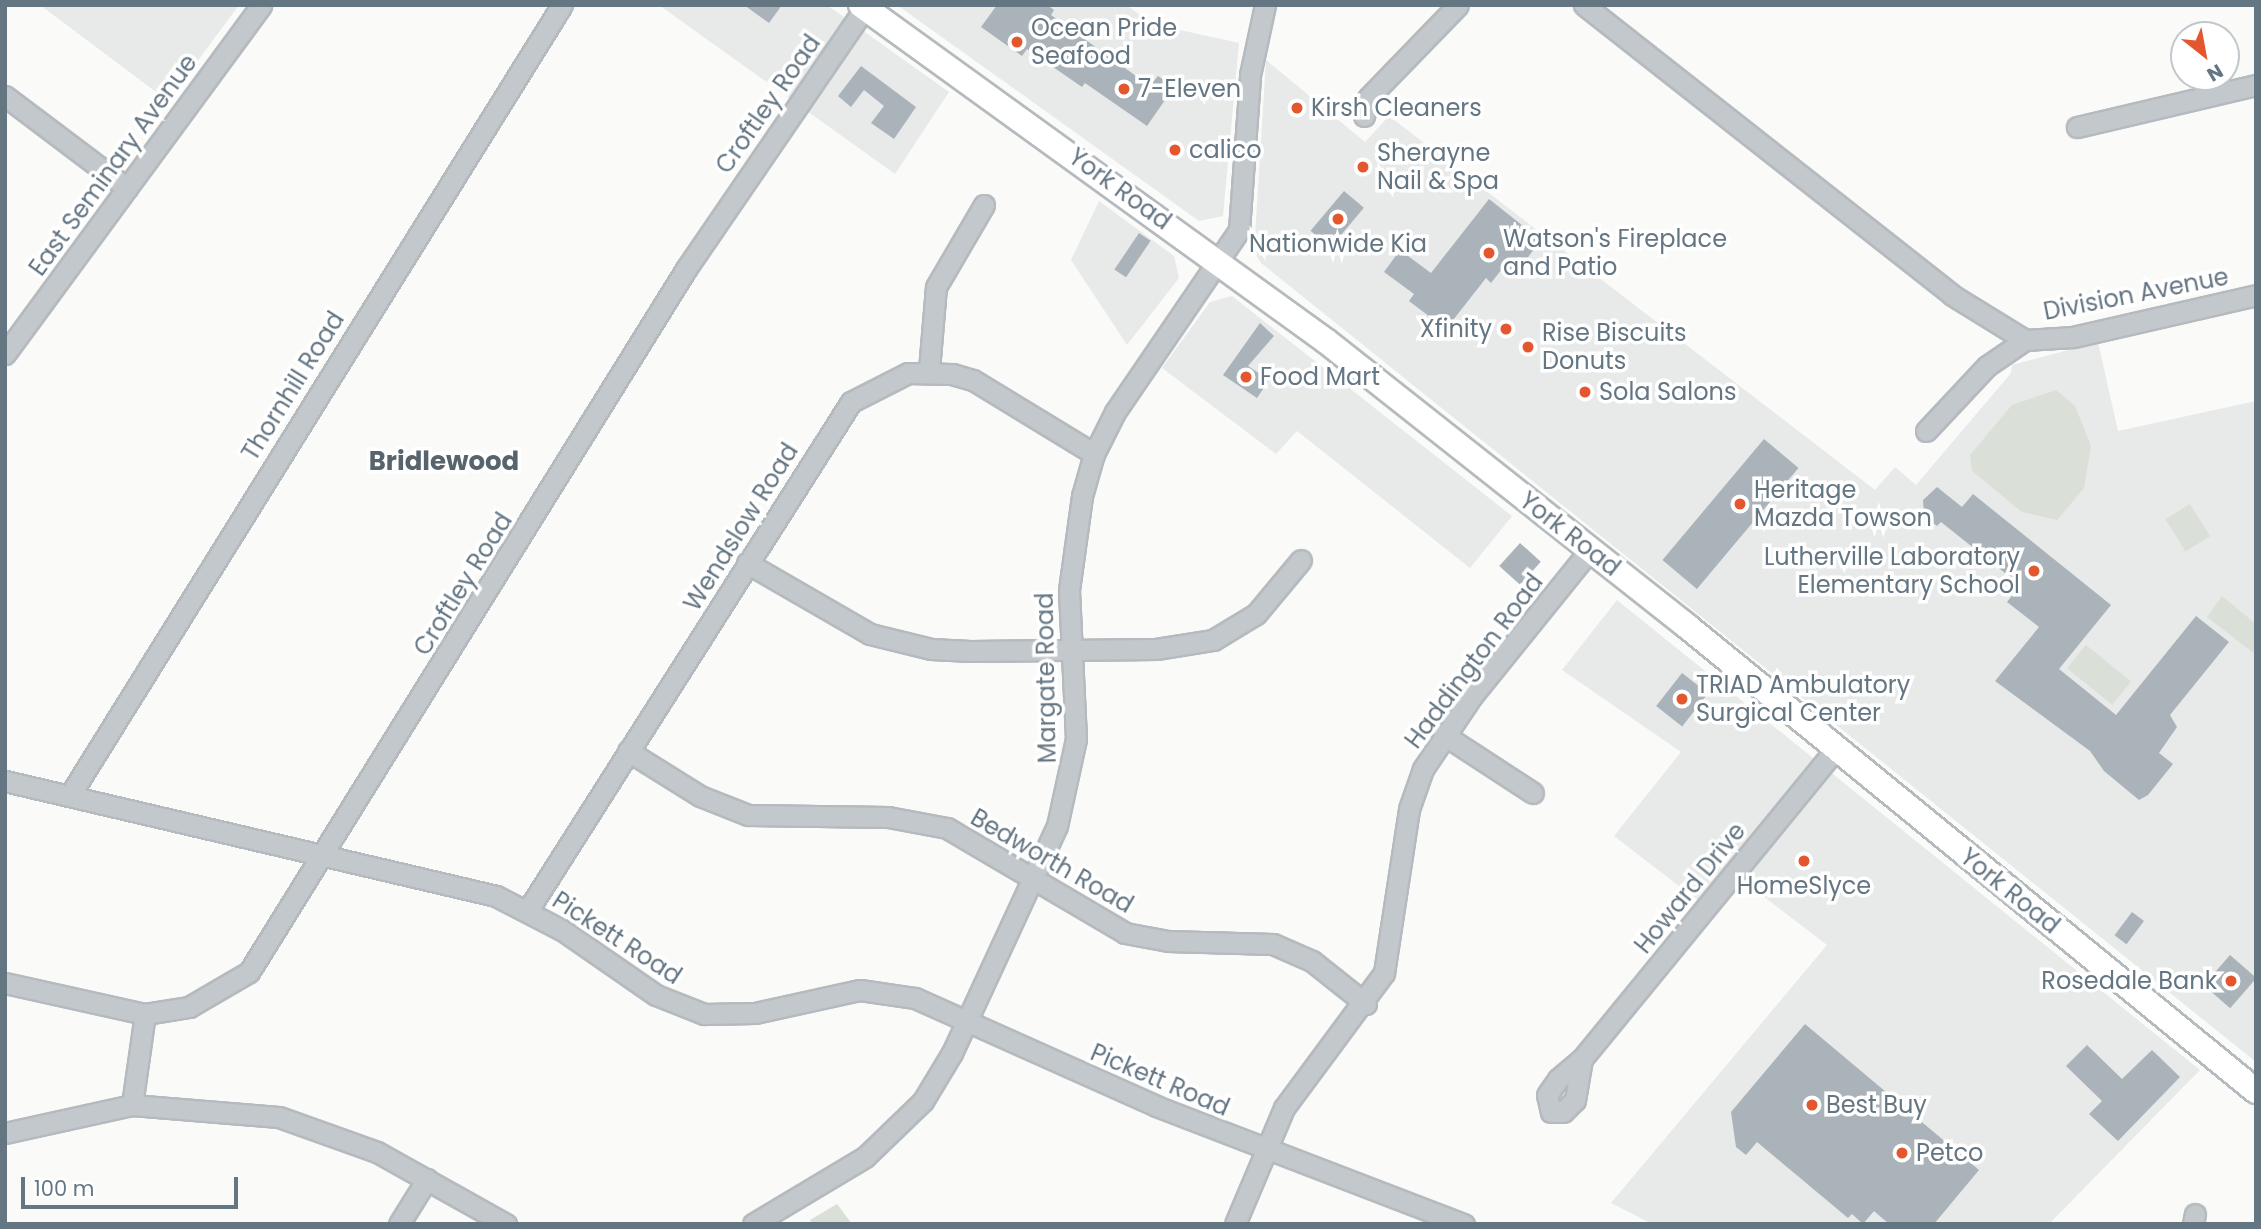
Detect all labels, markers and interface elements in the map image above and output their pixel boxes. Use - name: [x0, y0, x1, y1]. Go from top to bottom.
- place label: Ocean Pride Seafood: [1031, 14, 1177, 70]
- north arrow: [2170, 21, 2240, 91]
- street label: Croftley Road: [710, 29, 826, 179]
- marker: Ocean Pride Seafood: [1009, 34, 1025, 50]
- street label: East Seminary Avenue: [23, 49, 203, 281]
- text: N: [2202, 57, 2228, 88]
- place label: 7-Eleven: [1138, 75, 1241, 103]
- marker: 7-Eleven: [1116, 81, 1132, 97]
- place label: Kirsh Cleaners: [1311, 94, 1482, 122]
- marker: Kirsh Cleaners: [1289, 100, 1305, 116]
- place label: calico: [1189, 136, 1262, 164]
- place label: Sherayne Nail & Spa: [1377, 139, 1499, 195]
- street label: York Road: [1063, 142, 1177, 236]
- marker: calico: [1167, 142, 1183, 158]
- marker: Sherayne Nail & Spa: [1355, 159, 1371, 175]
- marker: Nationwide Kia: [1330, 211, 1346, 227]
- place label: Watson's Fireplace and Patio: [1503, 225, 1727, 281]
- place label: Nationwide Kia: [1249, 230, 1427, 258]
- marker: Watson's Fireplace and Patio: [1481, 245, 1497, 261]
- street label: Division Avenue: [2041, 262, 2231, 326]
- street label: Thornhill Road: [236, 306, 350, 466]
- place label: Xfinity: [1420, 315, 1492, 343]
- place label: Rise Biscuits Donuts: [1542, 319, 1687, 375]
- marker: Xfinity: [1498, 321, 1514, 337]
- marker: Rise Biscuits Donuts: [1520, 339, 1536, 355]
- place label: Food Mart: [1260, 363, 1380, 391]
- marker: Food Mart: [1238, 369, 1254, 385]
- place label: Sola Salons: [1599, 378, 1736, 406]
- marker: Sola Salons: [1577, 384, 1593, 400]
- street label: Wendslow Road: [678, 438, 804, 616]
- district label: Bridlewood: [369, 446, 519, 478]
- place label: Heritage Mazda Towson: [1754, 476, 1932, 532]
- street label: York Road: [1514, 486, 1626, 582]
- marker: Heritage Mazda Towson: [1732, 496, 1748, 512]
- street label: Croftley Road: [408, 507, 518, 661]
- place label: Lutherville Laboratory Elementary School: [1764, 543, 2020, 599]
- marker: Lutherville Laboratory Elementary School: [2026, 563, 2042, 579]
- street label: Haddington Road: [1399, 568, 1549, 754]
- street label: Margate Road: [1030, 592, 1062, 764]
- place label: TRIAD Ambulatory Surgical Center: [1696, 671, 1910, 727]
- marker: TRIAD Ambulatory Surgical Center: [1674, 691, 1690, 707]
- street label: Bedworth Road: [966, 803, 1138, 919]
- street label: Howard Drive: [1629, 817, 1751, 959]
- street label: York Road: [1955, 842, 2065, 940]
- marker: HomeSlyce: [1796, 853, 1812, 869]
- place label: HomeSlyce: [1737, 872, 1871, 900]
- street label: Pickett Road: [547, 886, 687, 990]
- place label: Rosedale Bank: [2041, 967, 2217, 995]
- marker: Rosedale Bank: [2223, 973, 2239, 989]
- street label: Pickett Road: [1086, 1038, 1234, 1122]
- place label: Best Buy: [1826, 1091, 1927, 1119]
- marker: Best Buy: [1804, 1097, 1820, 1113]
- place label: Petco: [1916, 1139, 1983, 1167]
- marker: Petco: [1894, 1145, 1910, 1161]
- scale bar: [24, 1162, 242, 1206]
- text: 100 m: [34, 1174, 94, 1203]

